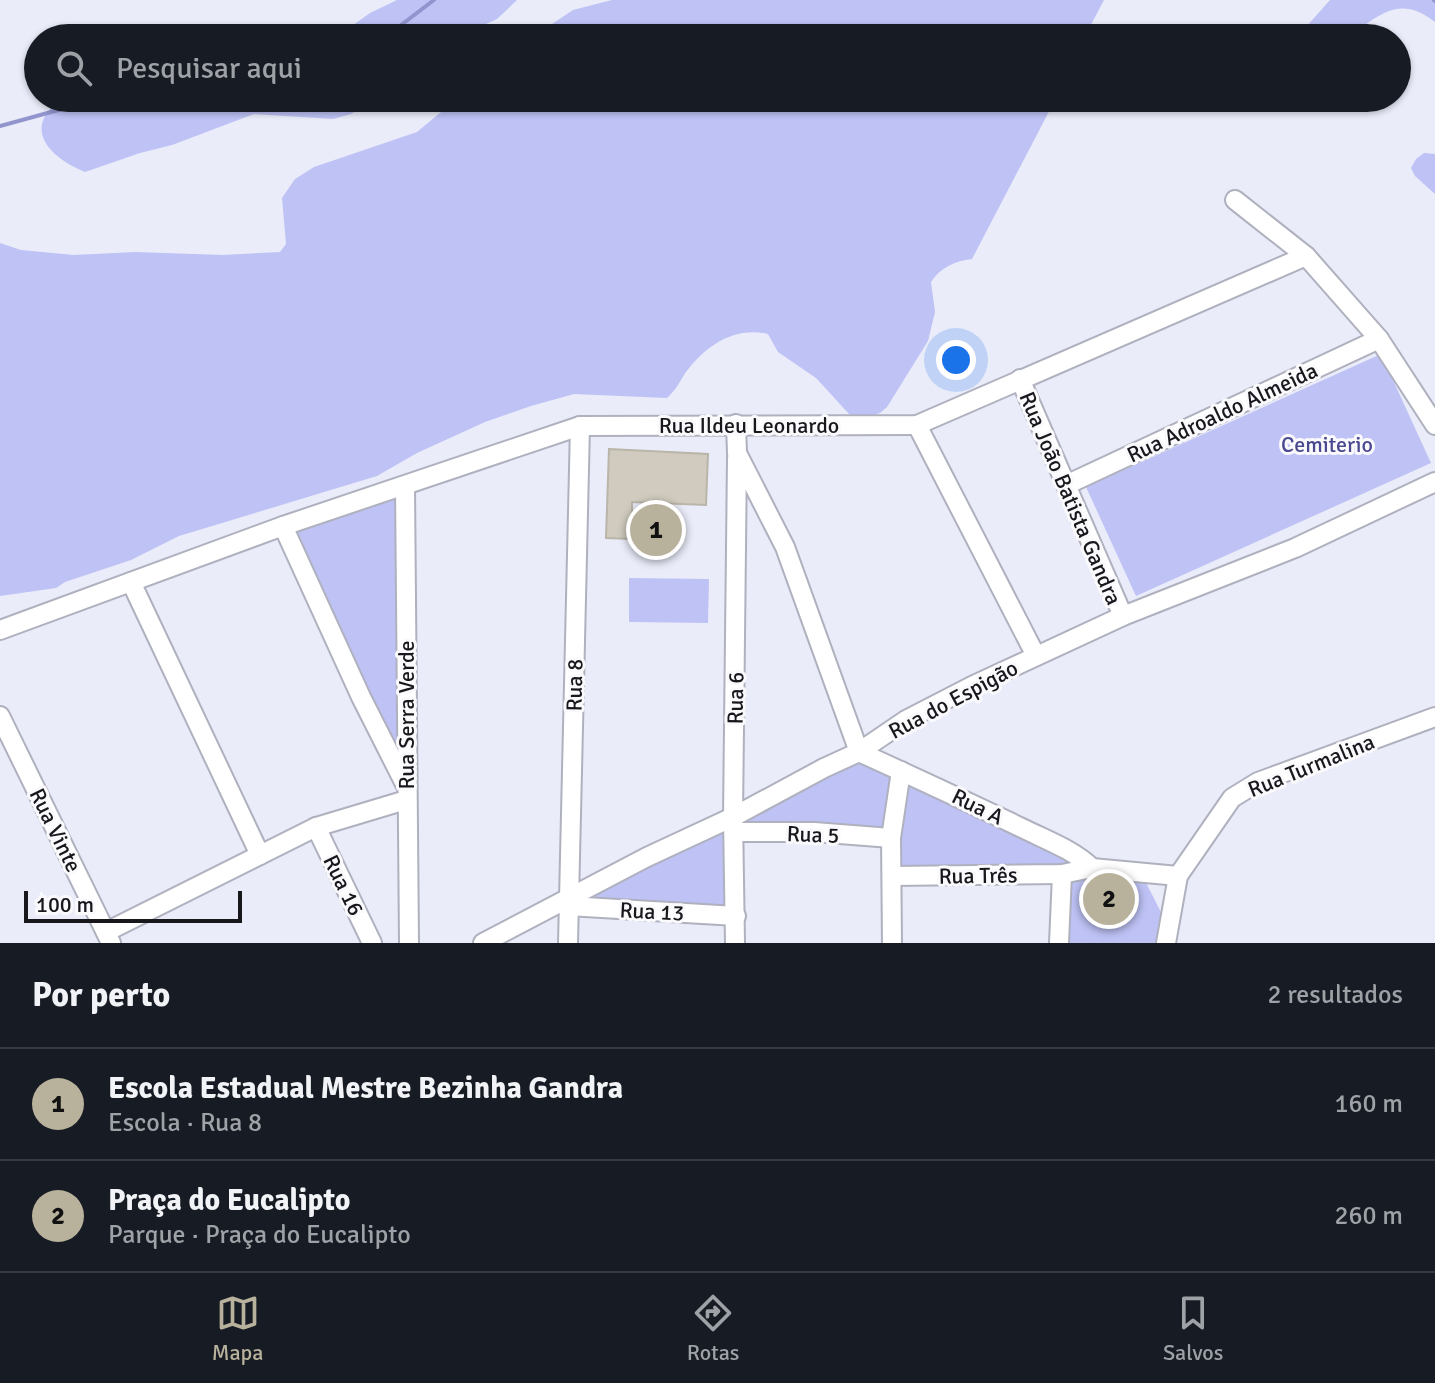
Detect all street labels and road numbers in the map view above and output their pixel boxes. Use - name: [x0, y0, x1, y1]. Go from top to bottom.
- street label: Rua Adroaldo Almeida: [1123, 356, 1322, 468]
- street label: Rua João Batista Gandra: [1013, 388, 1128, 609]
- street label: Rua Ildeu Leonardo: [659, 412, 839, 439]
- street label: Rua Serra Verde: [393, 640, 420, 790]
- street label: Rua do Espigão: [884, 654, 1022, 745]
- street label: Rua 8: [561, 658, 588, 712]
- street label: Rua 6: [722, 671, 749, 725]
- street label: Rua Turmalina: [1244, 728, 1378, 803]
- street label: Rua A: [947, 782, 1009, 831]
- street label: Rua Vinte: [24, 784, 87, 877]
- street label: Rua 5: [786, 820, 840, 849]
- street label: Rua 16: [317, 850, 370, 920]
- street label: Rua Três: [938, 861, 1018, 890]
- street label: Rua 13: [619, 896, 685, 927]

